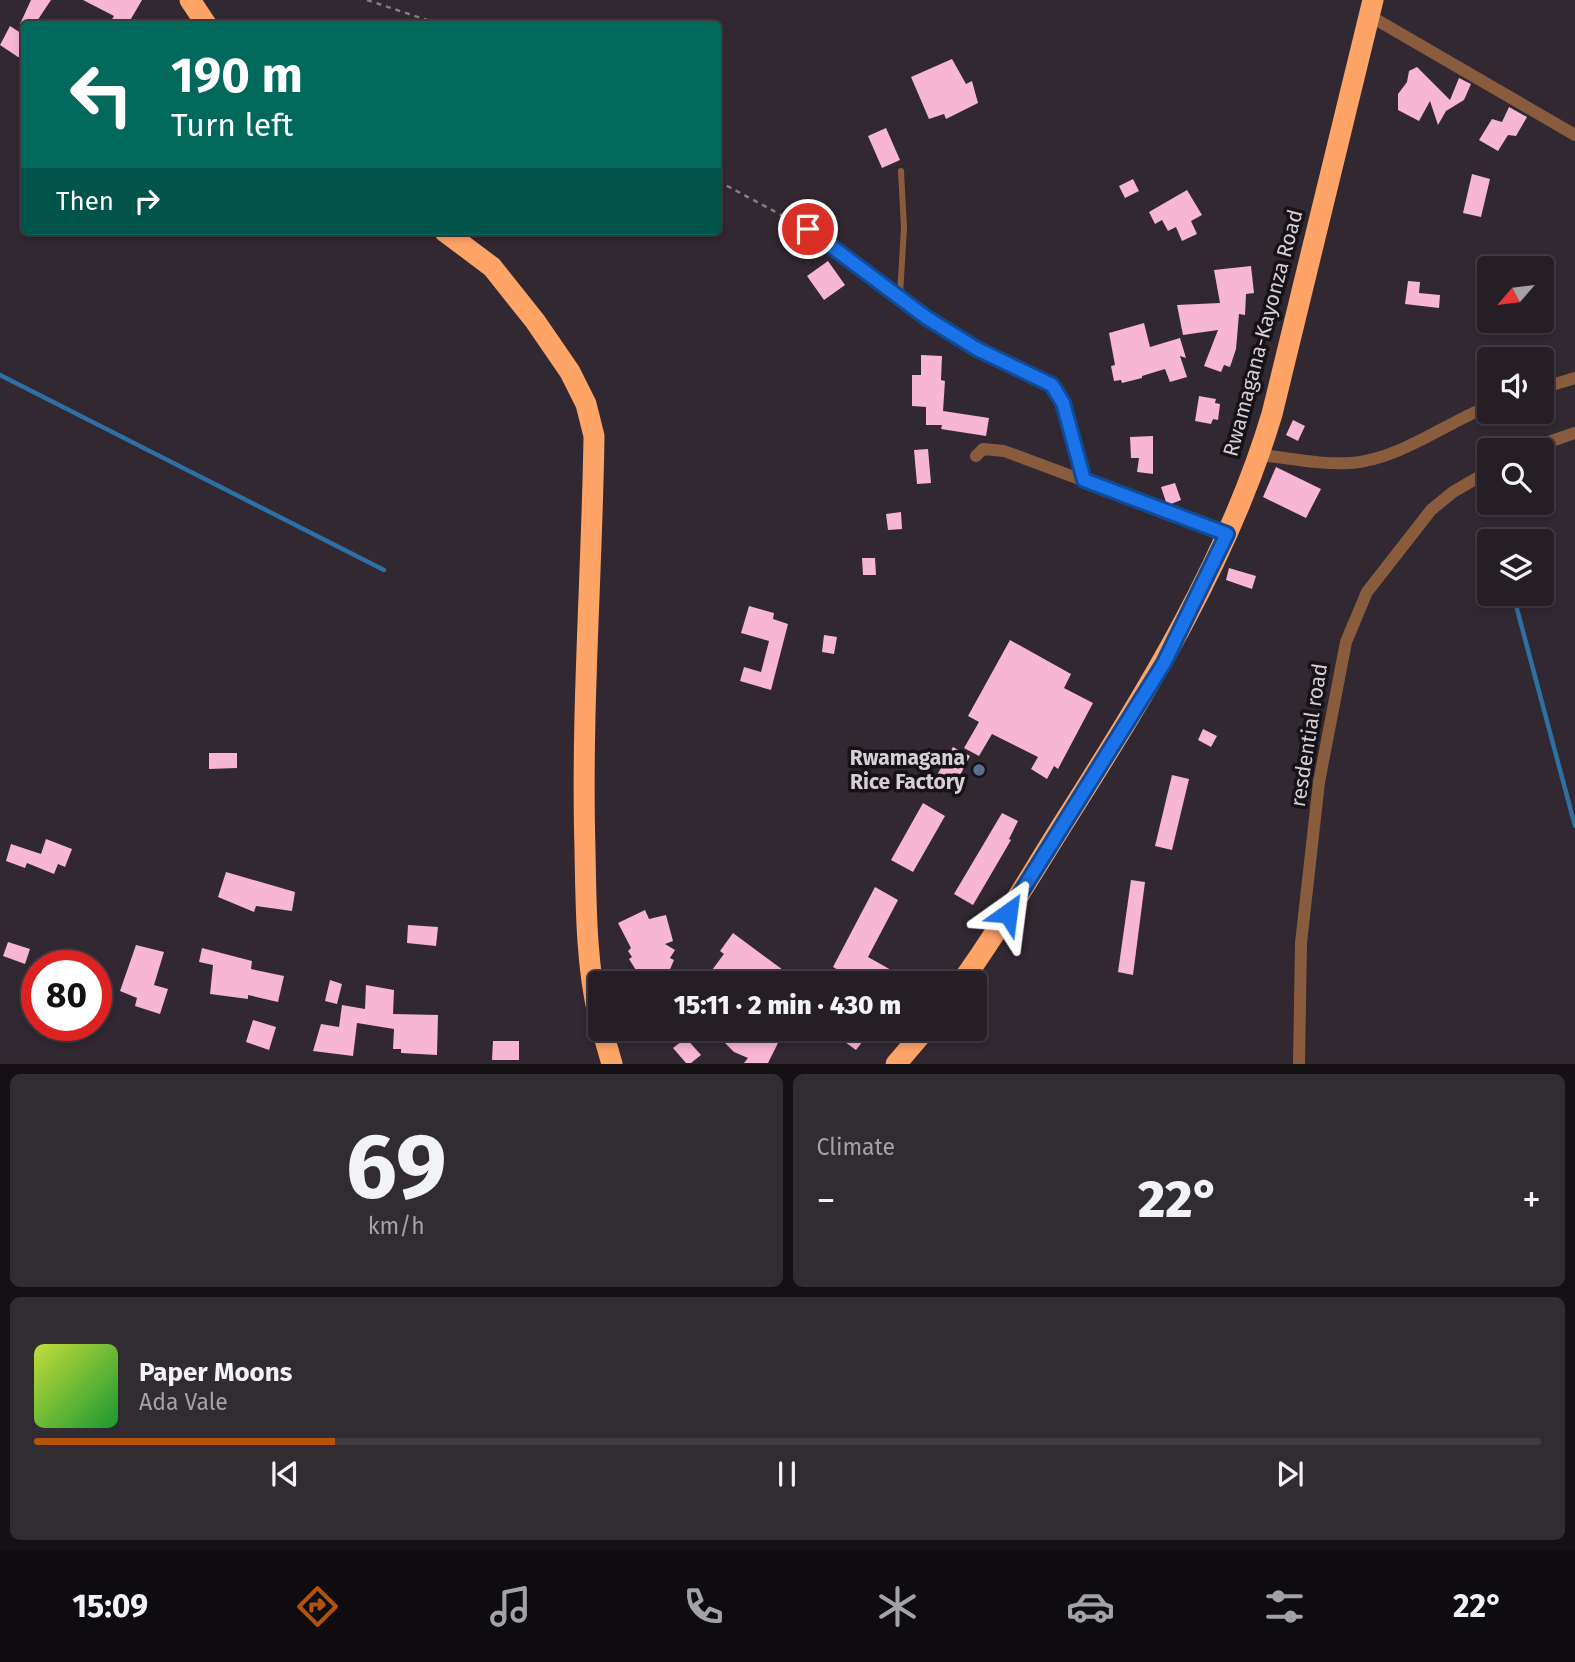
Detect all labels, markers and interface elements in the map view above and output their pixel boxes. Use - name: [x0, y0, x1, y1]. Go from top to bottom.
- text: 190 m: [171, 46, 303, 105]
- icon: left: [56, 49, 147, 140]
- text: Turn left: [171, 106, 293, 144]
- icon: right: [128, 182, 166, 220]
- text: Then: [56, 186, 114, 217]
- pin: [778, 199, 838, 259]
- street label: Rwamagana-Kayonza Road: [1218, 207, 1308, 459]
- icon: arrive: [789, 210, 827, 248]
- north arrow: [1477, 256, 1554, 332]
- map controls: [1477, 256, 1554, 606]
- button: sound: [1477, 347, 1554, 424]
- button: search: [1477, 438, 1554, 515]
- button: layers: [1477, 529, 1554, 606]
- street label: resdential road: [1285, 661, 1333, 809]
- place label: Rwamagana Rice Factory: [850, 745, 965, 795]
- marker: Rwamagana Rice Factory: [971, 762, 987, 778]
- position arrow: [971, 876, 1045, 950]
- speed limit sign: 80: [21, 950, 112, 1041]
- text: 15:11 · 2 min · 430 m: [674, 990, 901, 1021]
- text: 69: [346, 1112, 447, 1221]
- text: Climate: [817, 1133, 895, 1161]
- text: 22°: [1138, 1168, 1219, 1231]
- text: −: [817, 1177, 836, 1223]
- text: +: [1522, 1177, 1541, 1223]
- text: km/h: [368, 1212, 425, 1240]
- text: Paper Moons: [139, 1357, 292, 1388]
- text: Ada Vale: [139, 1388, 228, 1416]
- icon: previous: [266, 1455, 304, 1493]
- icon: pause: [768, 1455, 806, 1493]
- icon: next: [1271, 1455, 1309, 1493]
- icon: directions: [293, 1582, 342, 1631]
- icon: music: [486, 1582, 535, 1631]
- icon: phone: [679, 1582, 728, 1631]
- icon: climate: [873, 1582, 922, 1631]
- icon: car: [1066, 1582, 1115, 1631]
- icon: filters: [1260, 1582, 1309, 1631]
- text: 15:09: [72, 1587, 148, 1625]
- text: 22°: [1453, 1587, 1503, 1625]

